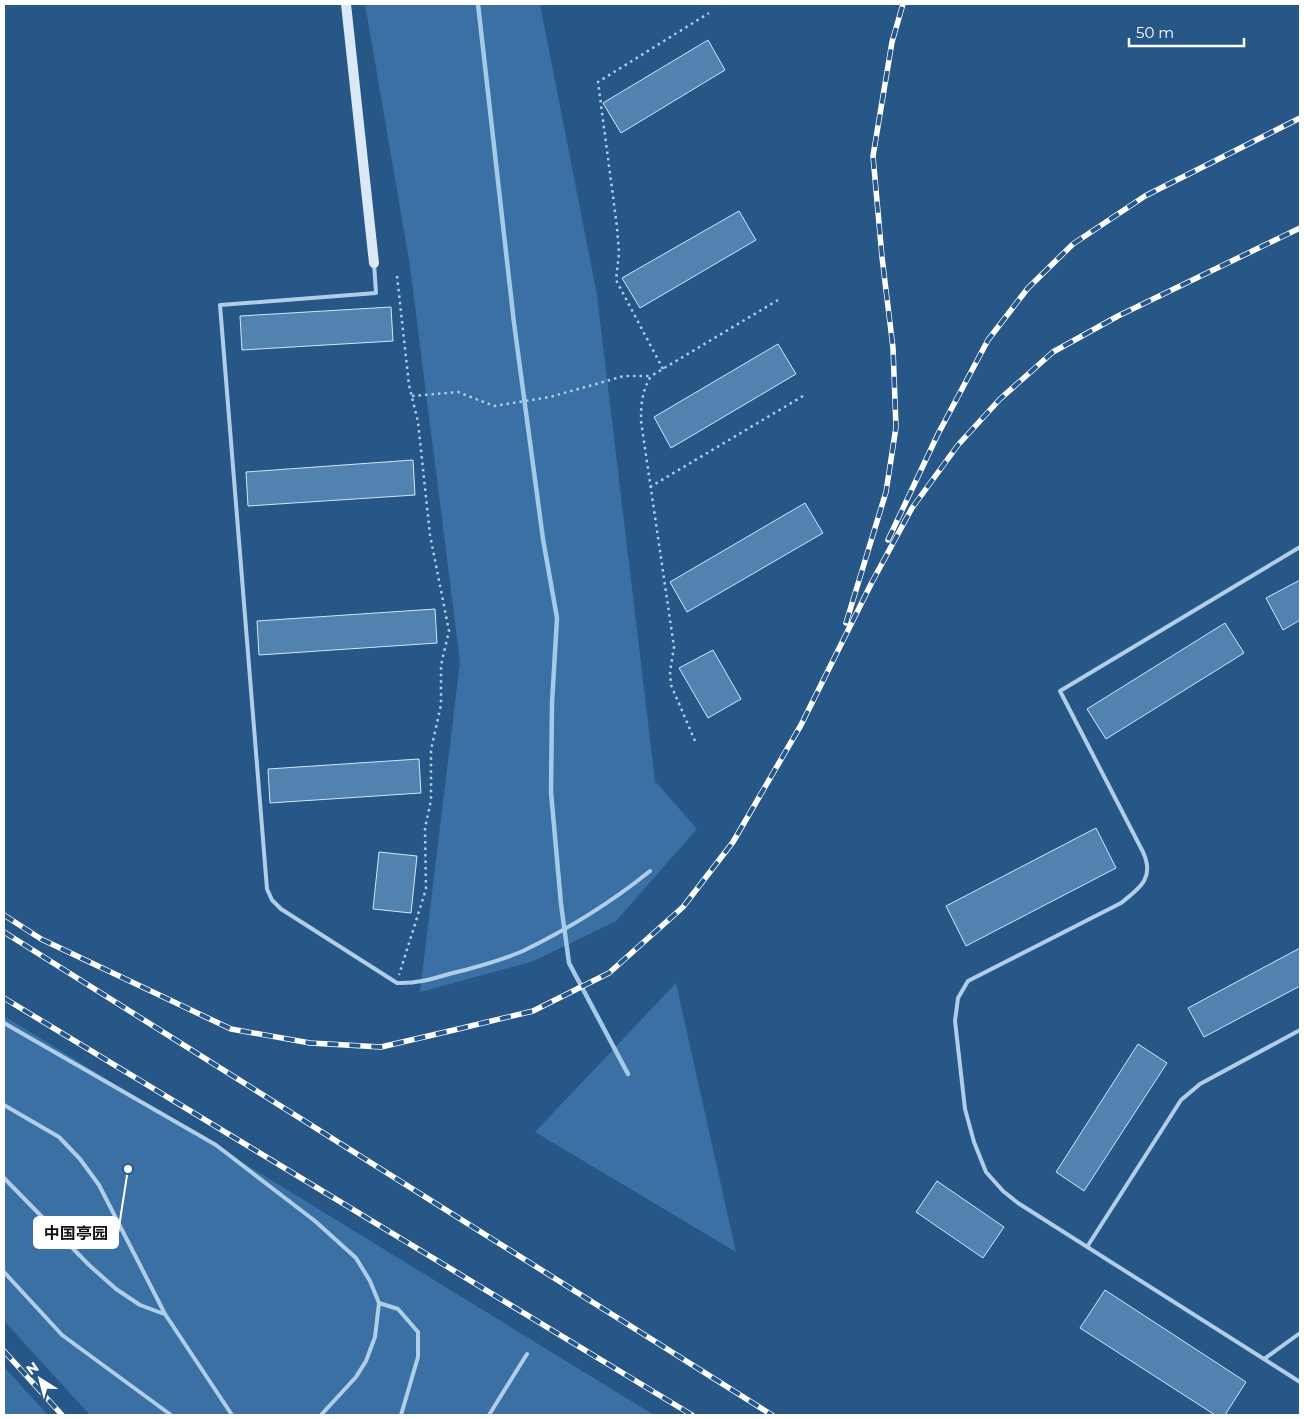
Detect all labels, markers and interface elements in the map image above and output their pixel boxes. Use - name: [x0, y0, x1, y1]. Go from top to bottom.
- scale bar: [1129, 15, 1244, 47]
- text: 50 m: [1136, 23, 1174, 42]
- callout: 中国亭园: [34, 1217, 118, 1248]
- text: 中国亭园: [44, 1224, 108, 1243]
- north arrow: [15, 1354, 65, 1404]
- text: N: [22, 1358, 42, 1379]

